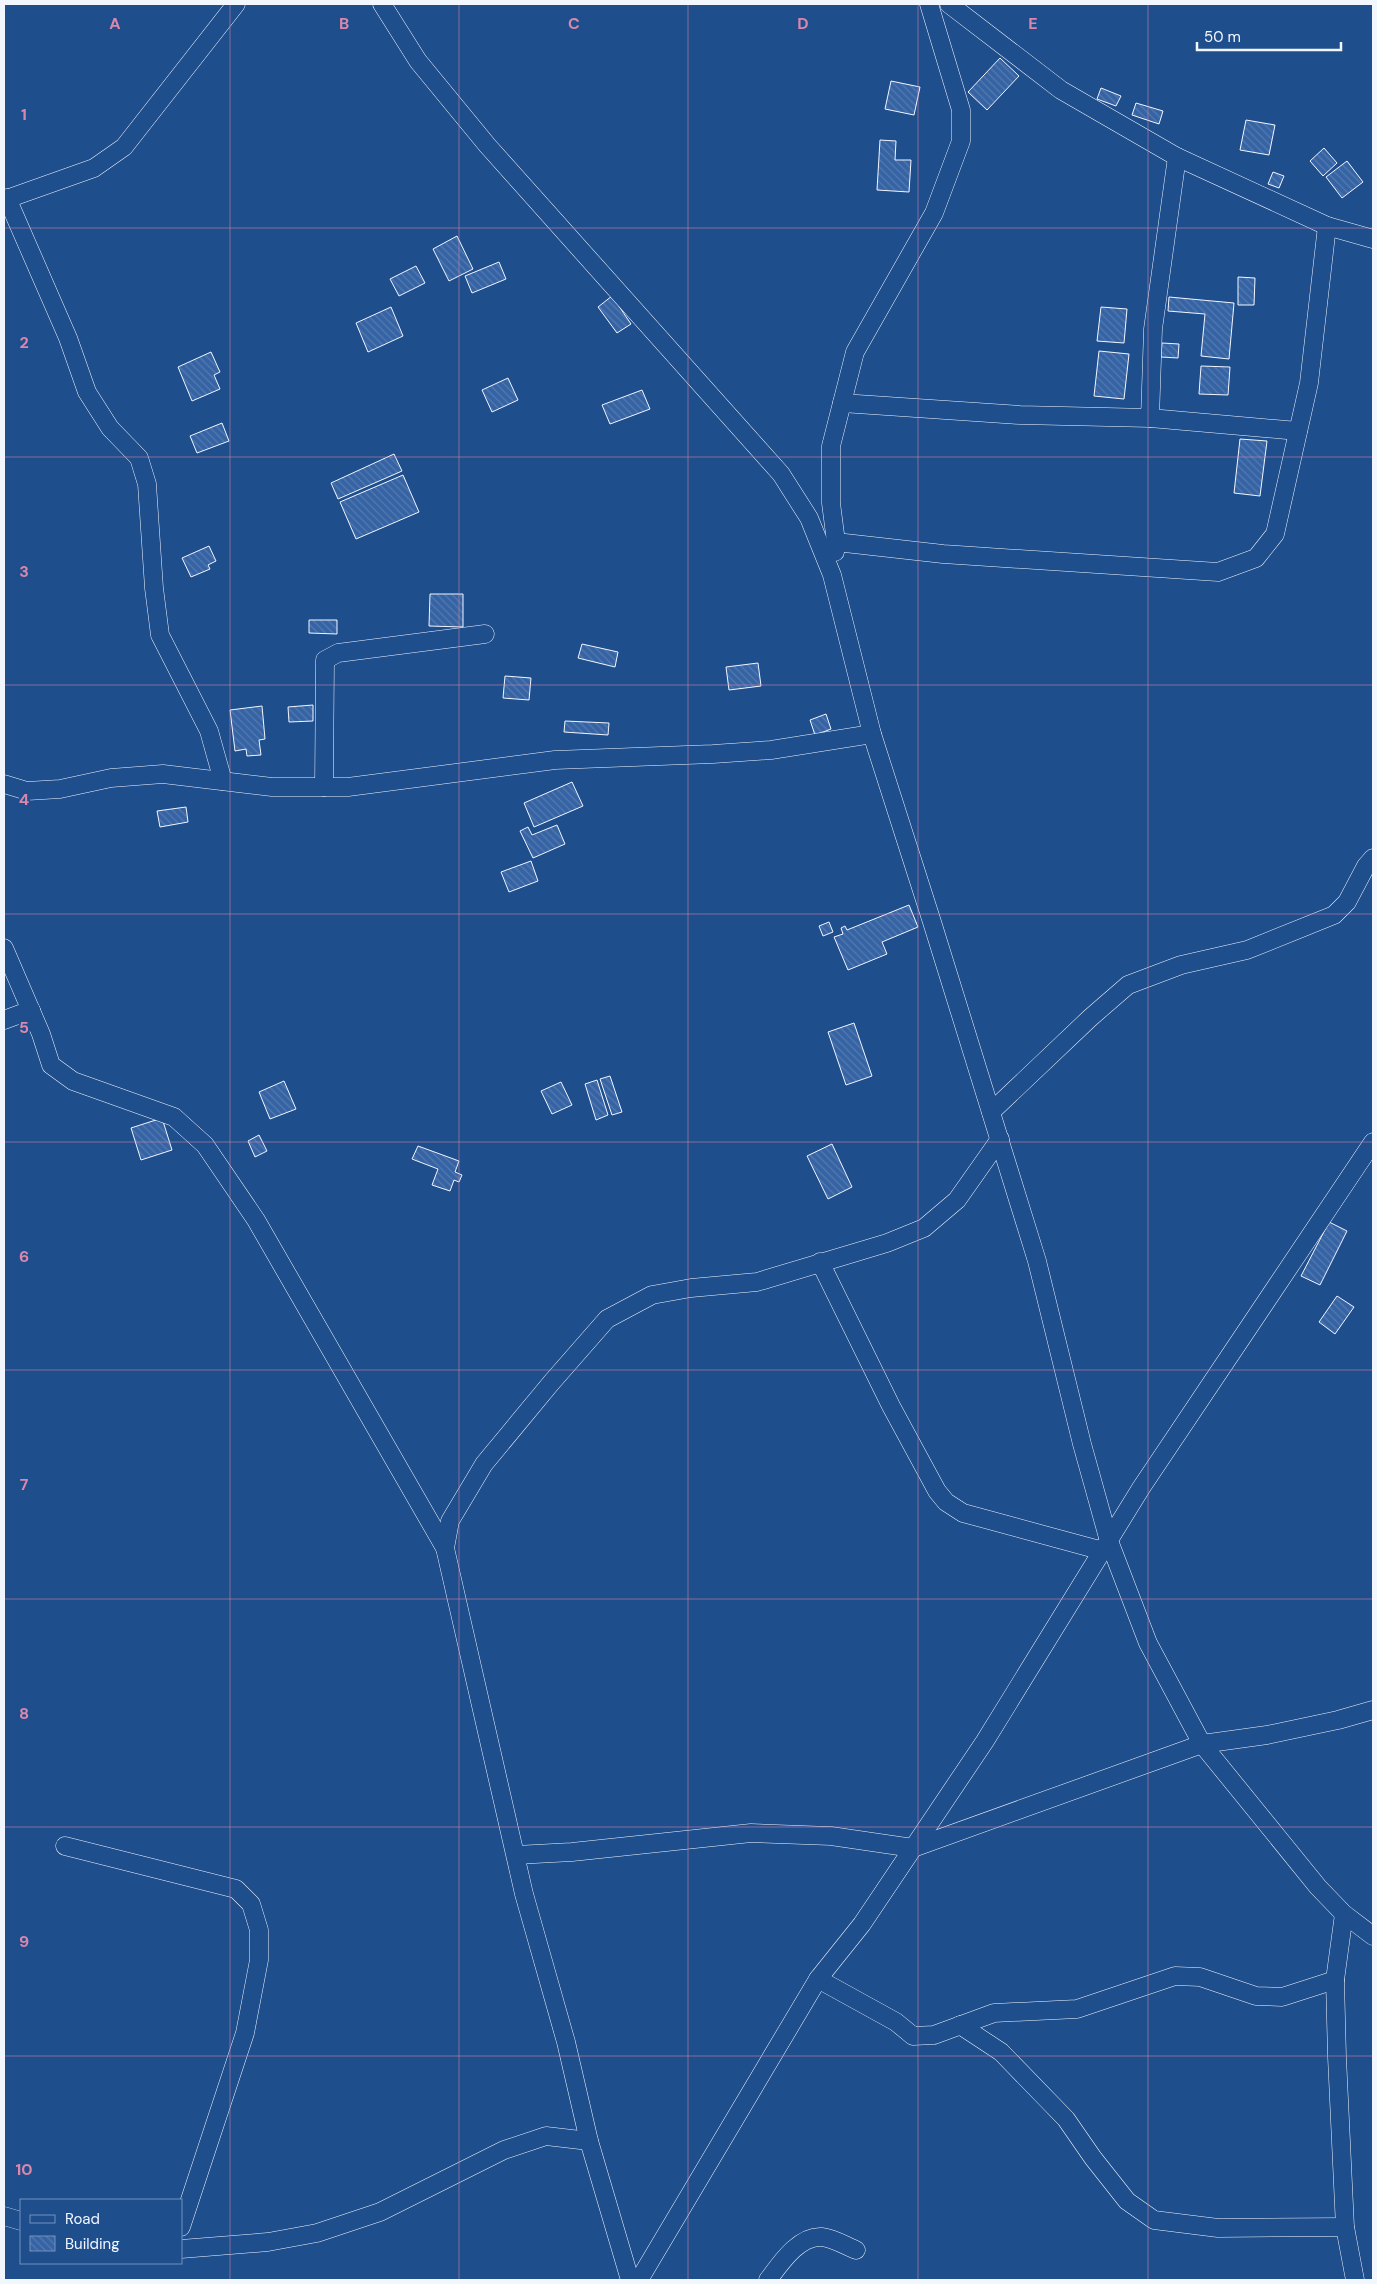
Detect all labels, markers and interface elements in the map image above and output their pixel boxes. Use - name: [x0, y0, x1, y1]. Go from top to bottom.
- text: A: [109, 13, 121, 34]
- text: B: [339, 13, 349, 34]
- text: C: [568, 13, 580, 34]
- text: D: [797, 13, 809, 34]
- text: E: [1028, 13, 1038, 34]
- scale bar: [1197, 20, 1341, 52]
- text: 50 m: [1204, 27, 1241, 47]
- text: 1: [21, 104, 27, 125]
- text: 2: [19, 332, 29, 353]
- text: 3: [19, 561, 29, 582]
- text: 4: [19, 789, 29, 810]
- text: 5: [19, 1017, 29, 1038]
- text: 6: [19, 1246, 29, 1267]
- text: 7: [20, 1474, 29, 1495]
- text: 8: [19, 1703, 29, 1724]
- text: 9: [19, 1931, 29, 1952]
- text: 10: [15, 2159, 33, 2180]
- legend: [20, 2199, 182, 2264]
- text: Road: [65, 2209, 100, 2229]
- text: Building: [65, 2234, 120, 2254]

